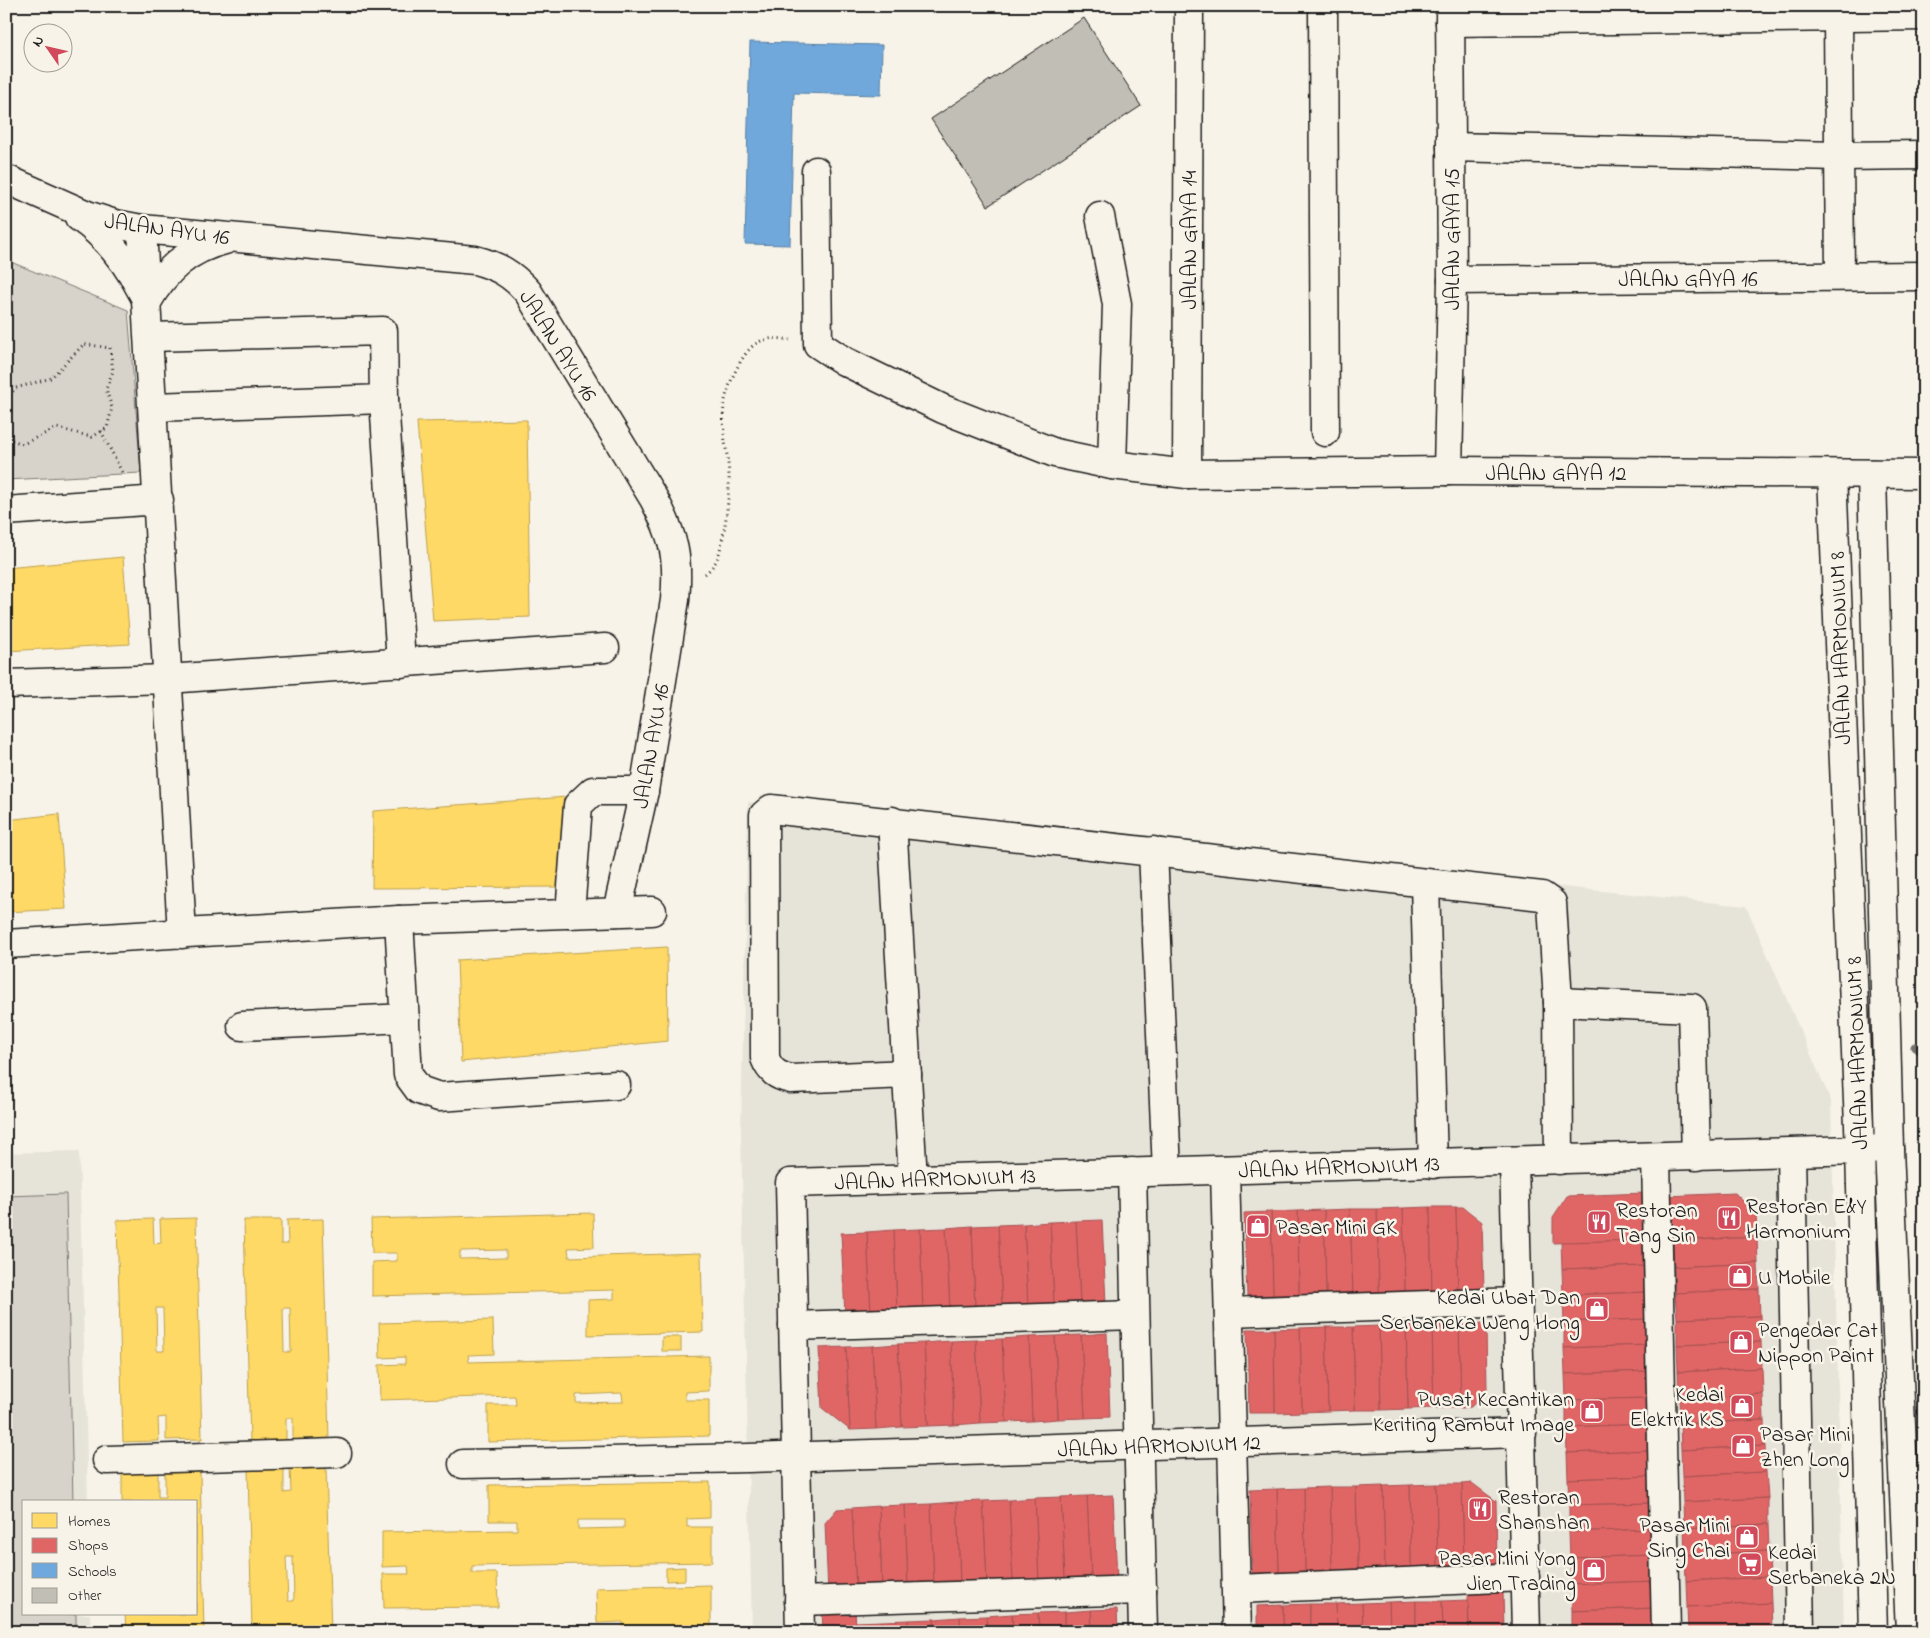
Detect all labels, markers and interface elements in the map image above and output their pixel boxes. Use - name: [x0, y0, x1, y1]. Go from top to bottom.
- north arrow: [22, 22, 72, 72]
- text: N: [27, 32, 50, 51]
- street label: JALAN GAYA 15: [1438, 168, 1470, 310]
- street label: JALAN GAYA 14: [1175, 171, 1207, 309]
- street label: JALAN AYU 16: [102, 206, 232, 256]
- street label: JALAN GAYA 16: [1618, 265, 1758, 297]
- street label: JALAN AYU 16: [509, 285, 604, 409]
- street label: JALAN GAYA 12: [1486, 459, 1626, 491]
- street label: JALAN HARMONIUM 8: [1823, 551, 1861, 745]
- street label: JALAN AYU 16: [626, 681, 680, 811]
- street label: JALAN HARMONIUM 8: [1840, 956, 1878, 1150]
- street label: JALAN HARMONIUM 13: [1238, 1149, 1440, 1189]
- street label: JALAN HARMONIUM 13: [834, 1161, 1036, 1201]
- place label: Restoran E&Y Harmonium: [1746, 1192, 1867, 1249]
- place label: Restoran Tang Sin: [1616, 1196, 1698, 1254]
- restaurant icon: Restoran E&Y Harmonium: [1716, 1205, 1742, 1231]
- restaurant icon: Restoran Tang Sin: [1586, 1209, 1612, 1235]
- shop icon: Pasar Mini GK: [1245, 1213, 1271, 1239]
- place label: Pasar Mini GK: [1276, 1213, 1397, 1245]
- shop icon: U Mobile: [1727, 1263, 1753, 1289]
- place label: U Mobile: [1758, 1263, 1831, 1295]
- place label: Kedai Ubat Dan Serbaneka Weng Hong: [1380, 1283, 1580, 1341]
- shop icon: Kedai Ubat Dan Serbaneka Weng Hong: [1584, 1296, 1610, 1322]
- place label: Pengedar Cat Nippon Paint: [1758, 1316, 1878, 1373]
- shop icon: Pengedar Cat Nippon Paint: [1728, 1329, 1754, 1355]
- place label: Kedai Elektrik KS: [1629, 1380, 1724, 1437]
- place label: Pusat Kecantikan Keriting Rambut Image: [1373, 1385, 1574, 1443]
- shop icon: Kedai Elektrik KS: [1729, 1393, 1755, 1419]
- shop icon: Pusat Kecantikan Keriting Rambut Image: [1579, 1398, 1605, 1424]
- place label: Pasar Mini Zhen Long: [1760, 1420, 1851, 1478]
- street label: JALAN HARMONIUM 12: [1057, 1428, 1261, 1468]
- shop icon: Pasar Mini Zhen Long: [1730, 1433, 1756, 1459]
- place label: Restoran Shanshan: [1498, 1483, 1590, 1540]
- restaurant icon: Restoran Shanshan: [1467, 1496, 1493, 1522]
- legend: [22, 1500, 198, 1616]
- text: Homes: [68, 1511, 111, 1533]
- place label: Pasar Mini Sing Chai: [1639, 1511, 1730, 1569]
- shop icon: Pasar Mini Sing Chai: [1734, 1524, 1760, 1550]
- text: Shops: [68, 1535, 108, 1557]
- place label: Kedai Serbaneka 2N: [1768, 1538, 1896, 1595]
- place label: Pasar Mini Yong Jien Trading: [1438, 1544, 1576, 1602]
- supermarket icon: Kedai Serbaneka 2N: [1737, 1551, 1763, 1577]
- shop icon: Pasar Mini Yong Jien Trading: [1581, 1557, 1607, 1583]
- text: Schools: [68, 1561, 117, 1583]
- text: Other: [68, 1585, 102, 1607]

